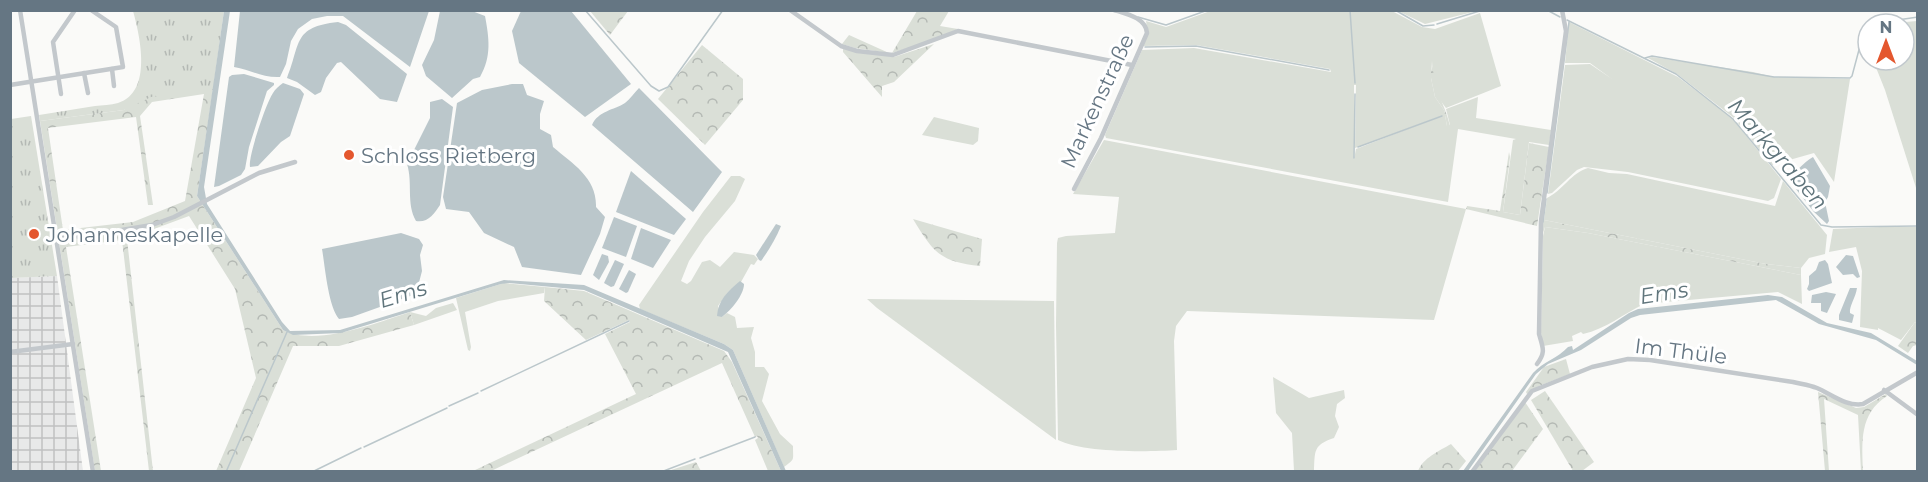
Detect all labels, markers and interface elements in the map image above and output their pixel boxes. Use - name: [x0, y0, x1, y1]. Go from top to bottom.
- north arrow: [1856, 12, 1916, 72]
- text: N: [1880, 18, 1892, 37]
- street label: Markenstraße: [1055, 30, 1139, 172]
- water label: Markgraben: [1722, 93, 1834, 215]
- place label: Schloss Rietberg: [361, 143, 536, 168]
- marker: Schloss Rietberg: [342, 148, 356, 162]
- place label: Johanneskapelle: [45, 222, 223, 247]
- marker: Johanneskapelle: [27, 227, 41, 241]
- water label: Ems: [376, 274, 431, 314]
- water label: Ems: [1638, 276, 1690, 310]
- street label: Im Thüle: [1633, 333, 1729, 369]

